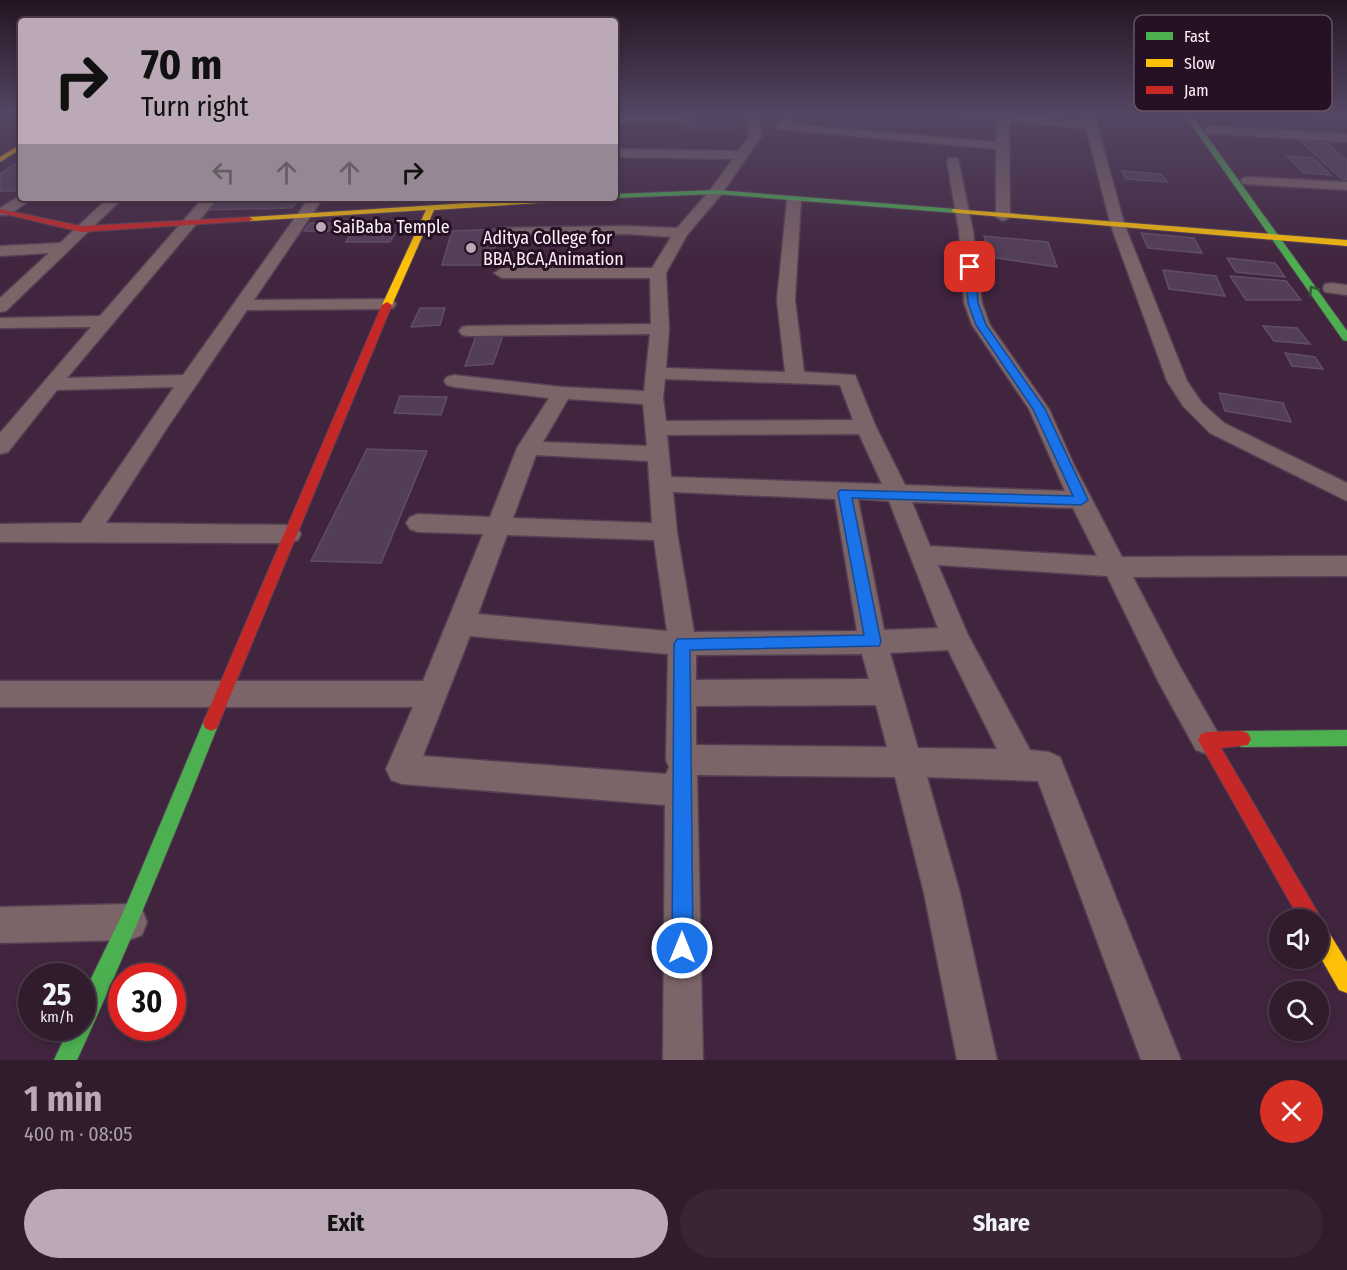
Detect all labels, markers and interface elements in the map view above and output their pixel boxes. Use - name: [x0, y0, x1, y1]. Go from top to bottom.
- legend: [1134, 15, 1332, 111]
- text: Fast: [1184, 27, 1211, 46]
- text: 70 m: [141, 40, 222, 90]
- icon: right: [42, 42, 120, 120]
- text: Slow: [1184, 54, 1215, 73]
- text: Jam: [1184, 81, 1209, 100]
- text: Turn right: [141, 91, 249, 123]
- icon: left: [207, 156, 240, 189]
- icon: ahead: [270, 156, 303, 189]
- icon: ahead: [333, 156, 366, 189]
- icon: right: [396, 156, 429, 189]
- place label: SaiBaba Temple: [333, 216, 450, 238]
- marker: SaiBaba Temple: [314, 220, 328, 234]
- place label: Aditya College for BBA,BCA,Animation: [483, 227, 624, 270]
- marker: Aditya College for BBA,BCA,Animation: [464, 241, 478, 255]
- pin: [944, 241, 995, 292]
- icon: arrive: [953, 250, 986, 283]
- one-way arrow: [1309, 285, 1320, 296]
- map controls: [1269, 909, 1329, 1041]
- button: sound: [1269, 909, 1329, 969]
- position arrow: [650, 916, 714, 980]
- speed limit sign: 30: [108, 963, 186, 1041]
- text: 25: [43, 977, 71, 1013]
- button: search: [1269, 981, 1329, 1041]
- text: km/h: [40, 1008, 74, 1026]
- text: 1 min: [24, 1077, 102, 1121]
- button: close: [1260, 1080, 1323, 1143]
- text: 400 m · 08:05: [24, 1122, 133, 1146]
- button: Exit: [24, 1189, 668, 1258]
- button: Share: [680, 1189, 1323, 1258]

